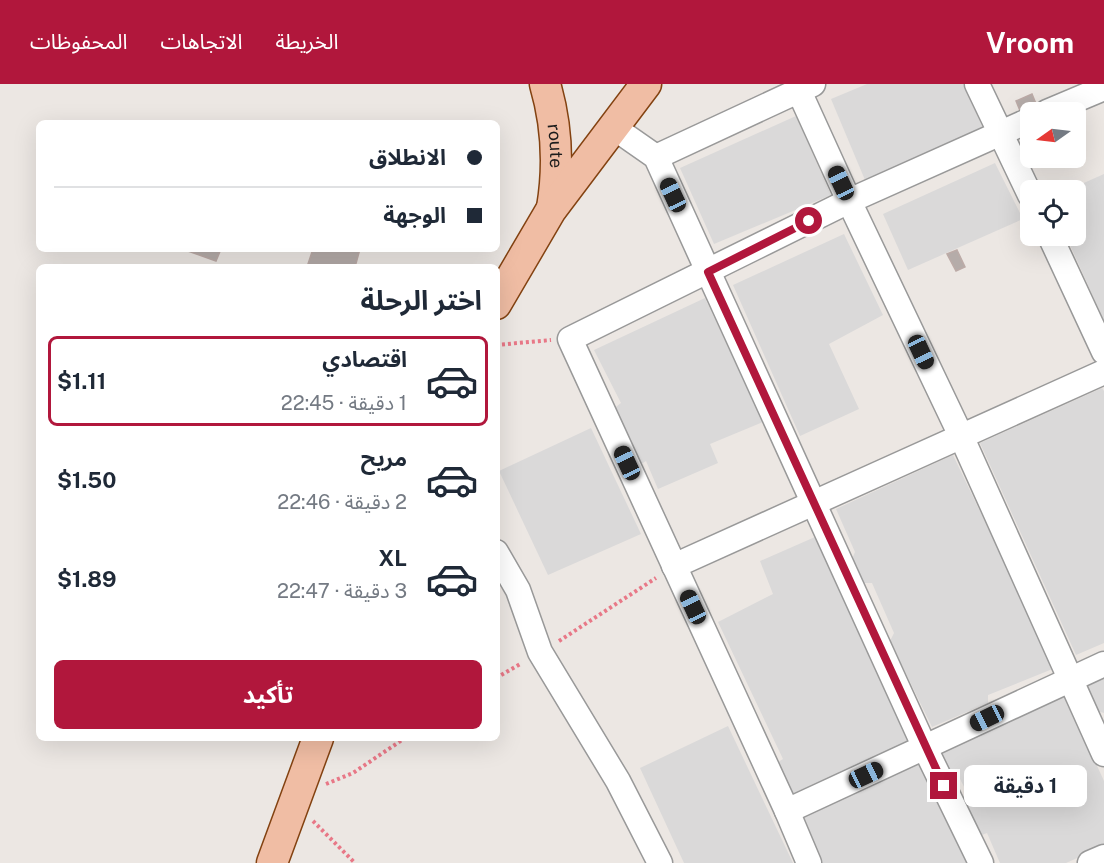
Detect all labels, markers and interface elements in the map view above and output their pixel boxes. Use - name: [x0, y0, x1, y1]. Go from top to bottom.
- text: Vroom: [986, 26, 1074, 59]
- text: المحفوظات: [30, 29, 127, 54]
- text: الاتجاهات: [160, 29, 242, 54]
- text: الخريطة: [275, 29, 338, 54]
- north arrow: [1020, 102, 1086, 168]
- map controls: [1020, 102, 1086, 246]
- street label: route: [544, 122, 567, 168]
- text: الانطلاق: [369, 144, 446, 170]
- car: [825, 163, 857, 203]
- car: [657, 175, 689, 215]
- button: locate: [1020, 180, 1086, 246]
- text: الوجهة: [383, 202, 446, 228]
- route start: [795, 207, 822, 234]
- text: اختر الرحلة: [361, 284, 482, 316]
- car: [905, 332, 937, 372]
- text: اقتصادي: [322, 346, 407, 372]
- icon: car: [425, 354, 479, 408]
- text: $1.11: [57, 368, 106, 394]
- text: 1 دقيقة · 22:45: [281, 391, 407, 415]
- car: [611, 443, 643, 483]
- text: مريح: [361, 445, 407, 471]
- icon: car: [425, 453, 479, 507]
- text: $1.50: [57, 467, 116, 493]
- text: 2 دقيقة · 22:46: [277, 490, 407, 514]
- text: XL: [379, 545, 407, 571]
- icon: car: [425, 552, 479, 606]
- text: $1.89: [57, 566, 117, 592]
- text: 3 دقيقة · 22:47: [277, 579, 407, 603]
- car: [677, 587, 709, 627]
- button: تأكيد: [54, 660, 482, 729]
- car: [967, 702, 1007, 734]
- car: [846, 759, 886, 791]
- callout: 1 دقيقة: [965, 765, 1088, 807]
- route end: [930, 772, 957, 799]
- text: 1 دقيقة: [994, 774, 1057, 798]

